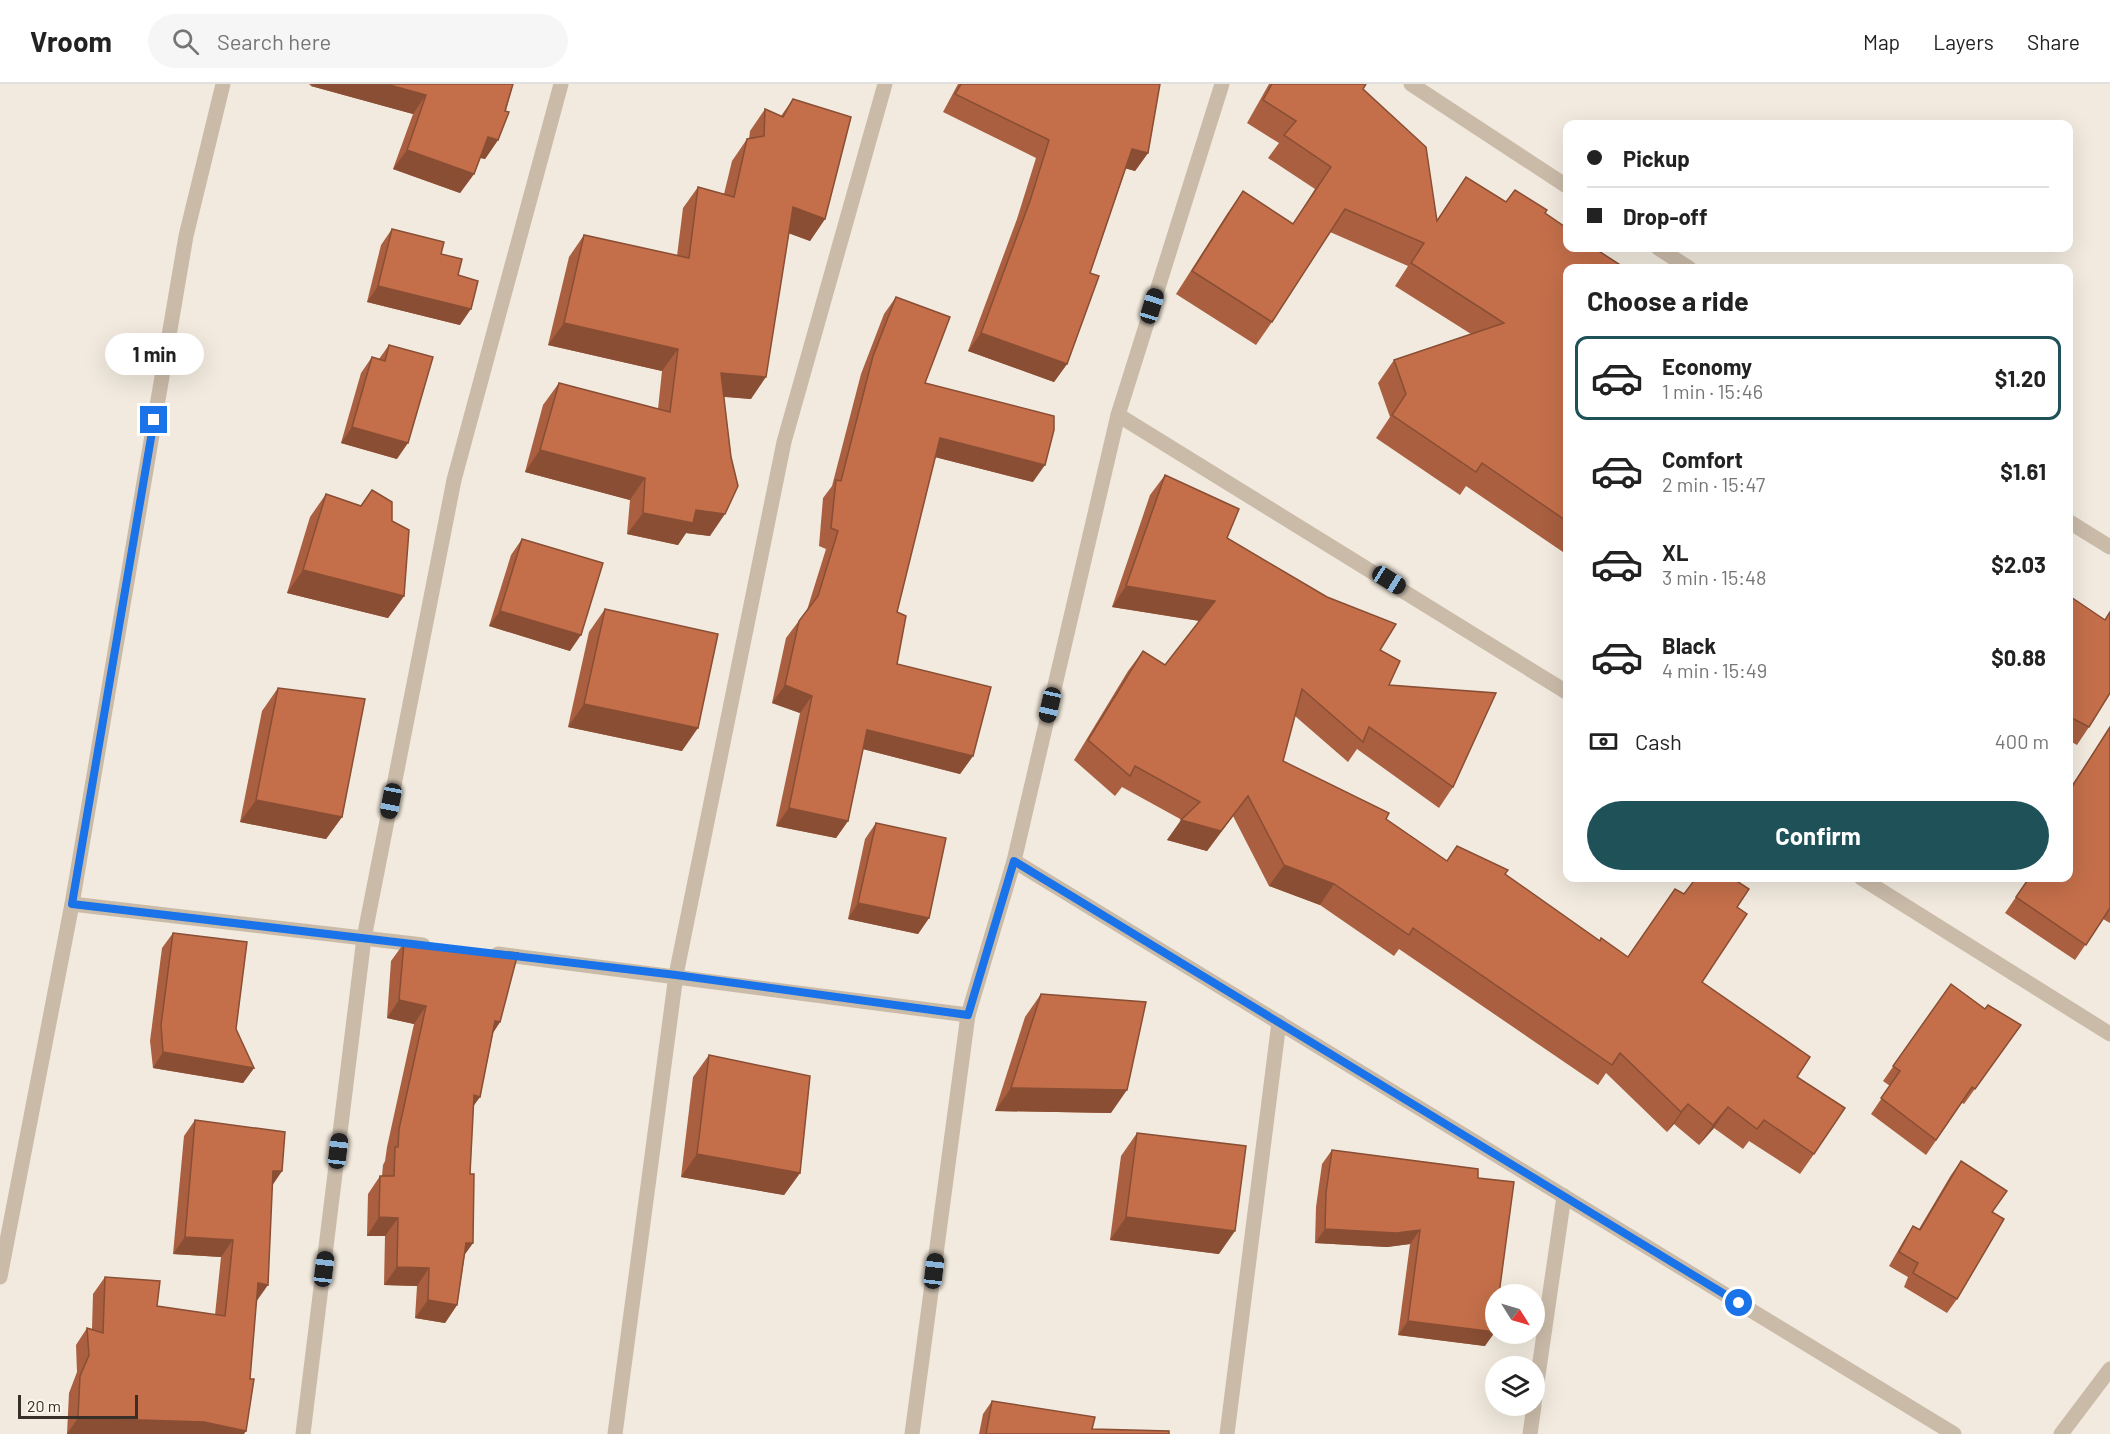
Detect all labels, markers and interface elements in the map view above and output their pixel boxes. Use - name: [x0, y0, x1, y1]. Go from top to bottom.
- search box: [148, 14, 568, 68]
- text: Vroom: [30, 24, 112, 58]
- icon: search: [169, 25, 202, 58]
- text: Search here: [217, 28, 331, 54]
- text: Map: [1863, 29, 1900, 54]
- text: Layers: [1933, 29, 1994, 54]
- text: Share: [2027, 29, 2080, 54]
- text: Pickup: [1623, 145, 1690, 171]
- text: Drop-off: [1623, 203, 1707, 229]
- text: Choose a ride: [1587, 284, 1749, 316]
- car: [1138, 286, 1166, 326]
- callout: 1 min: [104, 333, 204, 375]
- text: 1 min: [133, 342, 176, 366]
- icon: car: [1590, 351, 1644, 405]
- text: Economy: [1662, 353, 1752, 379]
- text: $1.20: [1995, 365, 2046, 391]
- text: 1 min · 15:46: [1662, 379, 1763, 403]
- route end: [140, 406, 167, 433]
- icon: car: [1590, 444, 1644, 498]
- text: Comfort: [1662, 446, 1743, 472]
- text: $1.61: [2000, 458, 2046, 484]
- text: 2 min · 15:47: [1662, 472, 1765, 496]
- icon: car: [1590, 537, 1644, 591]
- text: XL: [1662, 539, 1688, 565]
- text: $2.03: [1991, 551, 2046, 577]
- car: [1369, 563, 1409, 597]
- text: 3 min · 15:48: [1662, 565, 1766, 589]
- icon: car: [1590, 630, 1644, 684]
- text: Black: [1662, 632, 1716, 658]
- text: $0.88: [1991, 644, 2046, 670]
- text: 4 min · 15:49: [1662, 658, 1767, 682]
- car: [1037, 685, 1063, 725]
- icon: cash: [1587, 725, 1620, 758]
- text: Cash: [1635, 728, 1682, 754]
- text: 400 m: [1995, 729, 2049, 753]
- car: [379, 782, 403, 820]
- button: Confirm: [1587, 801, 2049, 870]
- car: [327, 1132, 349, 1170]
- car: [313, 1250, 335, 1288]
- car: [923, 1252, 945, 1290]
- north arrow: [1485, 1284, 1545, 1344]
- map controls: [1485, 1284, 1545, 1416]
- route start: [1725, 1289, 1752, 1316]
- button: layers: [1485, 1356, 1545, 1416]
- scale bar: [18, 1392, 138, 1420]
- text: 20 m: [27, 1396, 61, 1415]

